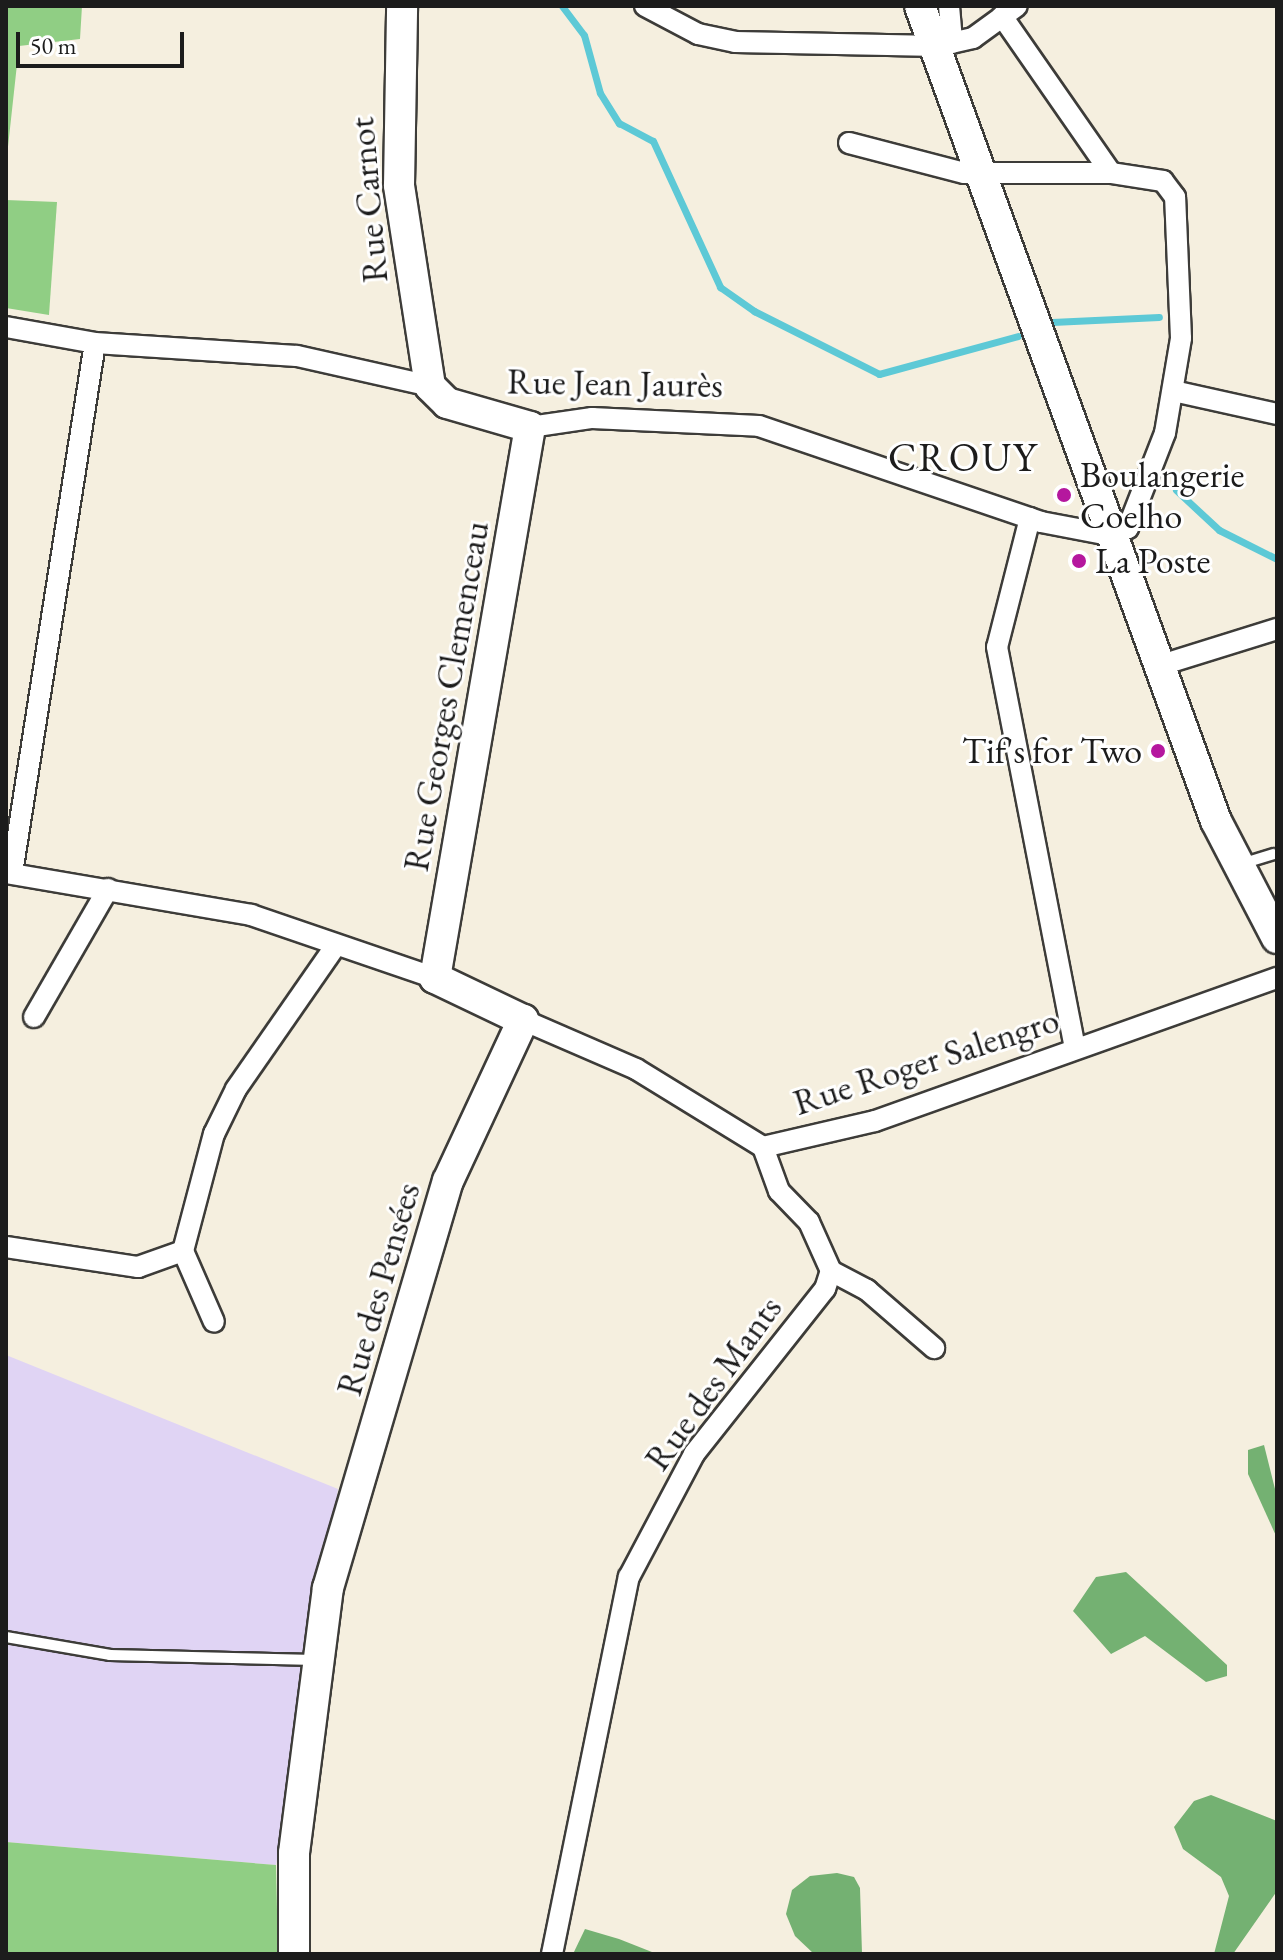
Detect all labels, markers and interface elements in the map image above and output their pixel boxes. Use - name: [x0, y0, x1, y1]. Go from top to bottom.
- scale bar: [20, 16, 188, 66]
- text: 50 m: [30, 30, 77, 61]
- street label: Rue Carnot: [339, 115, 397, 285]
- street label: Rue Jean Jaurès: [507, 360, 723, 406]
- district label: CROUY: [888, 433, 1038, 481]
- place label: Boulangerie Coelho: [1080, 452, 1245, 537]
- marker: Boulangerie Coelho: [1055, 486, 1073, 504]
- street label: Rue Georges Clemenceau: [394, 518, 498, 874]
- place label: La Poste: [1095, 539, 1210, 583]
- marker: La Poste: [1070, 552, 1088, 570]
- place label: Tif's for Two: [962, 729, 1142, 773]
- marker: Tif's for Two: [1149, 742, 1167, 760]
- street label: Rue Roger Salengro: [788, 998, 1064, 1124]
- street label: Rue des Pensées: [327, 1178, 429, 1400]
- street label: Rue des Mants: [635, 1287, 791, 1479]

